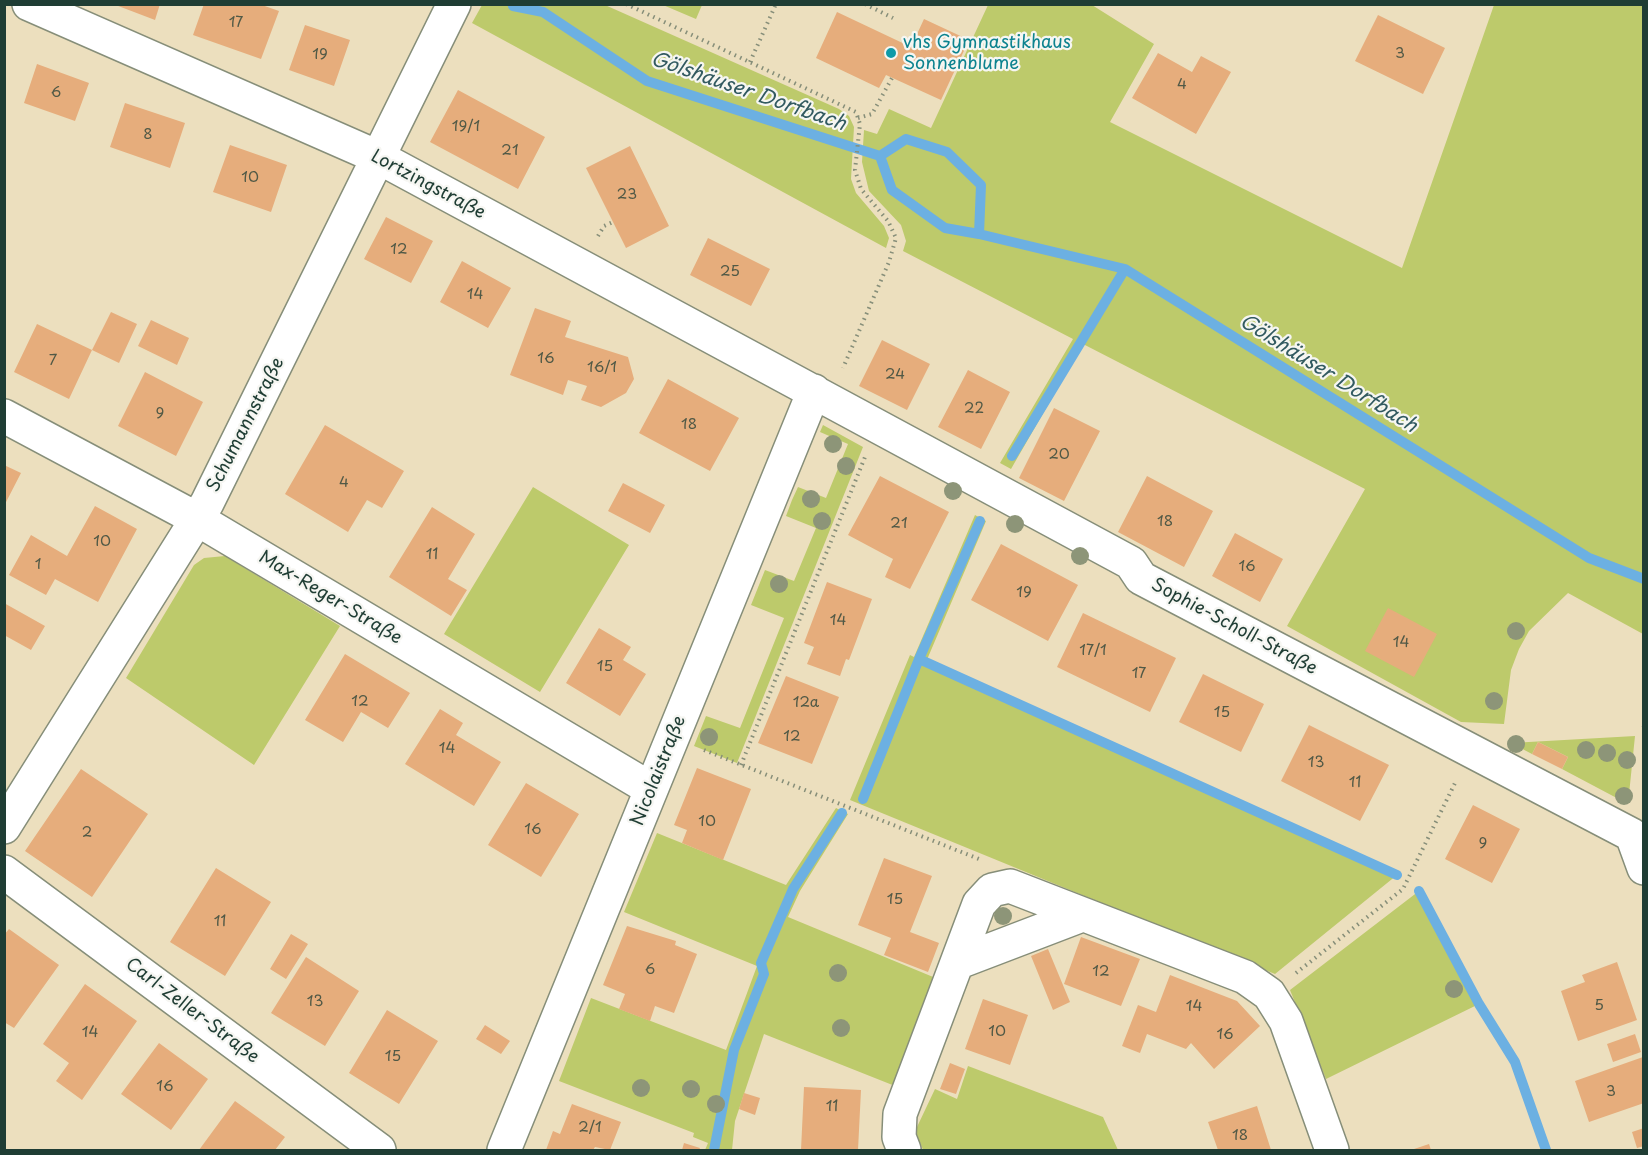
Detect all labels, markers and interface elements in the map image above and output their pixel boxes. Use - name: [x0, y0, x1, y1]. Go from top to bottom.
- house number: 17: [229, 14, 243, 32]
- place label: vhs Gymnastikhaus Sonnenblume: [903, 32, 1071, 74]
- house number: 3: [1395, 45, 1405, 63]
- house number: 19: [312, 46, 328, 64]
- marker: vhs Gymnastikhaus Sonnenblume: [884, 46, 898, 60]
- water label: Gölshäuser Dorfbach: [647, 47, 849, 137]
- house number: 4: [1177, 76, 1187, 94]
- house number: 6: [51, 84, 61, 102]
- house number: 19/1: [452, 118, 480, 136]
- house number: 8: [143, 126, 153, 144]
- house number: 21: [501, 142, 519, 160]
- street label: Lortzingstraße: [367, 146, 489, 224]
- house number: 10: [241, 169, 259, 187]
- house number: 23: [617, 186, 637, 204]
- house number: 12: [390, 241, 408, 259]
- house number: 25: [720, 263, 740, 281]
- house number: 14: [467, 286, 483, 304]
- water label: Gölshäuser Dorfbach: [1235, 310, 1421, 438]
- house number: 16: [537, 350, 555, 368]
- house number: 7: [49, 352, 57, 370]
- street label: Schumannstraße: [203, 354, 289, 496]
- house number: 16/1: [587, 359, 617, 377]
- house number: 24: [885, 366, 905, 384]
- house number: 22: [964, 400, 984, 418]
- house number: 9: [156, 405, 164, 423]
- house number: 18: [681, 416, 697, 434]
- house number: 20: [1048, 446, 1070, 464]
- house number: 4: [339, 474, 349, 492]
- house number: 18: [1157, 513, 1173, 531]
- house number: 21: [890, 515, 908, 533]
- house number: 10: [93, 533, 111, 551]
- house number: 11: [426, 546, 438, 564]
- street label: Max-Reger-Straße: [254, 547, 406, 649]
- house number: 1: [35, 556, 41, 574]
- house number: 16: [1238, 558, 1256, 576]
- street label: Sophie-Scholl-Straße: [1147, 574, 1321, 680]
- house number: 19: [1016, 584, 1032, 602]
- house number: 14: [830, 612, 846, 630]
- house number: 14: [1393, 634, 1409, 652]
- house number: 17/1: [1079, 642, 1107, 660]
- house number: 15: [597, 658, 613, 676]
- house number: 17: [1132, 665, 1146, 683]
- house number: 12: [351, 693, 369, 711]
- house number: 12a: [793, 694, 819, 712]
- house number: 15: [1214, 704, 1230, 722]
- street label: Nicolaistraße: [627, 713, 691, 829]
- house number: 12: [783, 728, 801, 746]
- house number: 14: [439, 740, 455, 758]
- house number: 13: [1308, 754, 1324, 772]
- house number: 11: [1349, 774, 1361, 792]
- house number: 10: [698, 813, 716, 831]
- house number: 16: [524, 821, 542, 839]
- house number: 2: [82, 824, 92, 842]
- house number: 9: [1479, 835, 1487, 853]
- house number: 15: [887, 891, 903, 909]
- house number: 11: [214, 913, 226, 931]
- street label: Carl-Zeller-Straße: [121, 954, 263, 1068]
- house number: 6: [645, 961, 655, 979]
- house number: 12: [1092, 963, 1110, 981]
- house number: 13: [307, 993, 323, 1011]
- house number: 5: [1594, 997, 1604, 1015]
- house number: 14: [1186, 998, 1202, 1016]
- house number: 10: [988, 1023, 1006, 1041]
- house number: 14: [82, 1024, 98, 1042]
- house number: 16: [1216, 1026, 1234, 1044]
- house number: 15: [385, 1048, 401, 1066]
- house number: 16: [156, 1078, 174, 1096]
- house number: 3: [1606, 1083, 1616, 1101]
- house number: 11: [826, 1098, 838, 1116]
- house number: 2/1: [578, 1119, 602, 1137]
- house number: 18: [1232, 1127, 1248, 1145]

